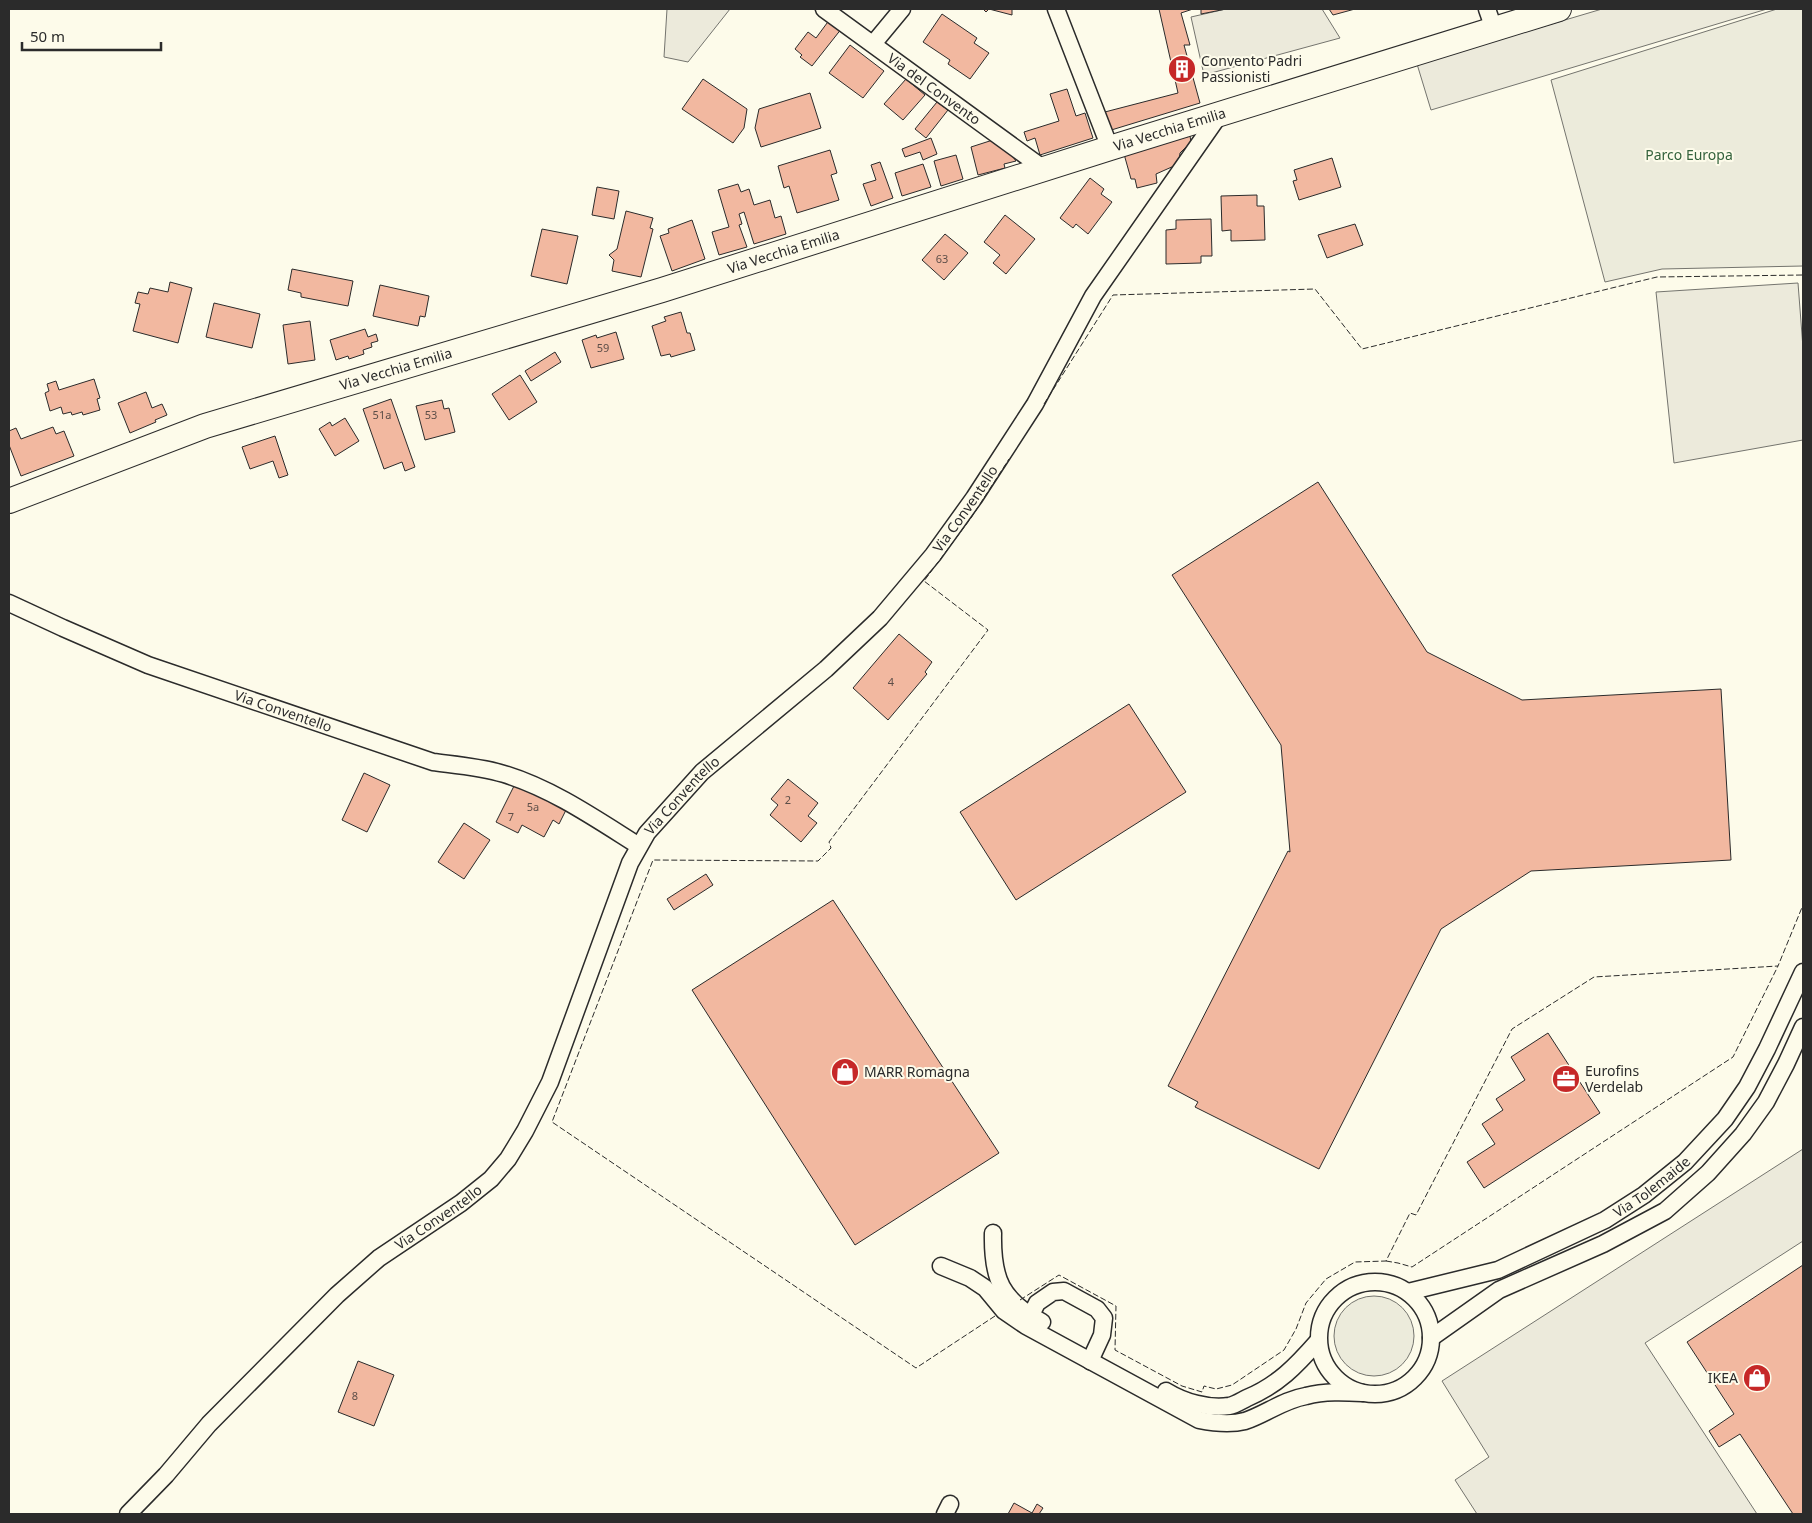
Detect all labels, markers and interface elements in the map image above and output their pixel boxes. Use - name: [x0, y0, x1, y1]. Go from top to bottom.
- scale bar: [22, 20, 161, 52]
- text: 50 m: [30, 26, 65, 46]
- street label: Via del Convento: [884, 48, 985, 129]
- place label: Convento Padri Passionisti: [1201, 51, 1302, 86]
- building icon: Convento Padri Passionisti: [1167, 54, 1197, 84]
- street label: Via Vecchia Emilia: [1111, 103, 1228, 155]
- park label: Parco Europa: [1645, 145, 1733, 164]
- street label: Via Vecchia Emilia: [725, 224, 842, 278]
- house number: 63: [936, 251, 948, 266]
- house number: 59: [597, 340, 609, 355]
- street label: Via Vecchia Emilia: [337, 343, 454, 394]
- house number: 51a: [373, 407, 391, 422]
- house number: 53: [425, 407, 437, 422]
- street label: Via Conventello: [928, 461, 1002, 556]
- house number: 4: [888, 674, 895, 689]
- street label: Via Conventello: [232, 685, 335, 736]
- street label: Via Conventello: [640, 751, 723, 839]
- house number: 2: [785, 792, 791, 807]
- house number: 5a: [527, 799, 539, 814]
- house number: 7: [508, 809, 514, 824]
- shop icon: MARR Romagna: [830, 1057, 860, 1087]
- place label: Eurofins Verdelab: [1585, 1061, 1643, 1096]
- place label: MARR Romagna: [864, 1062, 970, 1081]
- office icon: Eurofins Verdelab: [1551, 1064, 1581, 1094]
- street label: Via Tolemaide: [1609, 1152, 1694, 1221]
- street label: Via Conventello: [391, 1180, 486, 1254]
- shop icon: IKEA: [1742, 1363, 1772, 1393]
- place label: IKEA: [1708, 1368, 1738, 1387]
- house number: 8: [352, 1388, 358, 1403]

